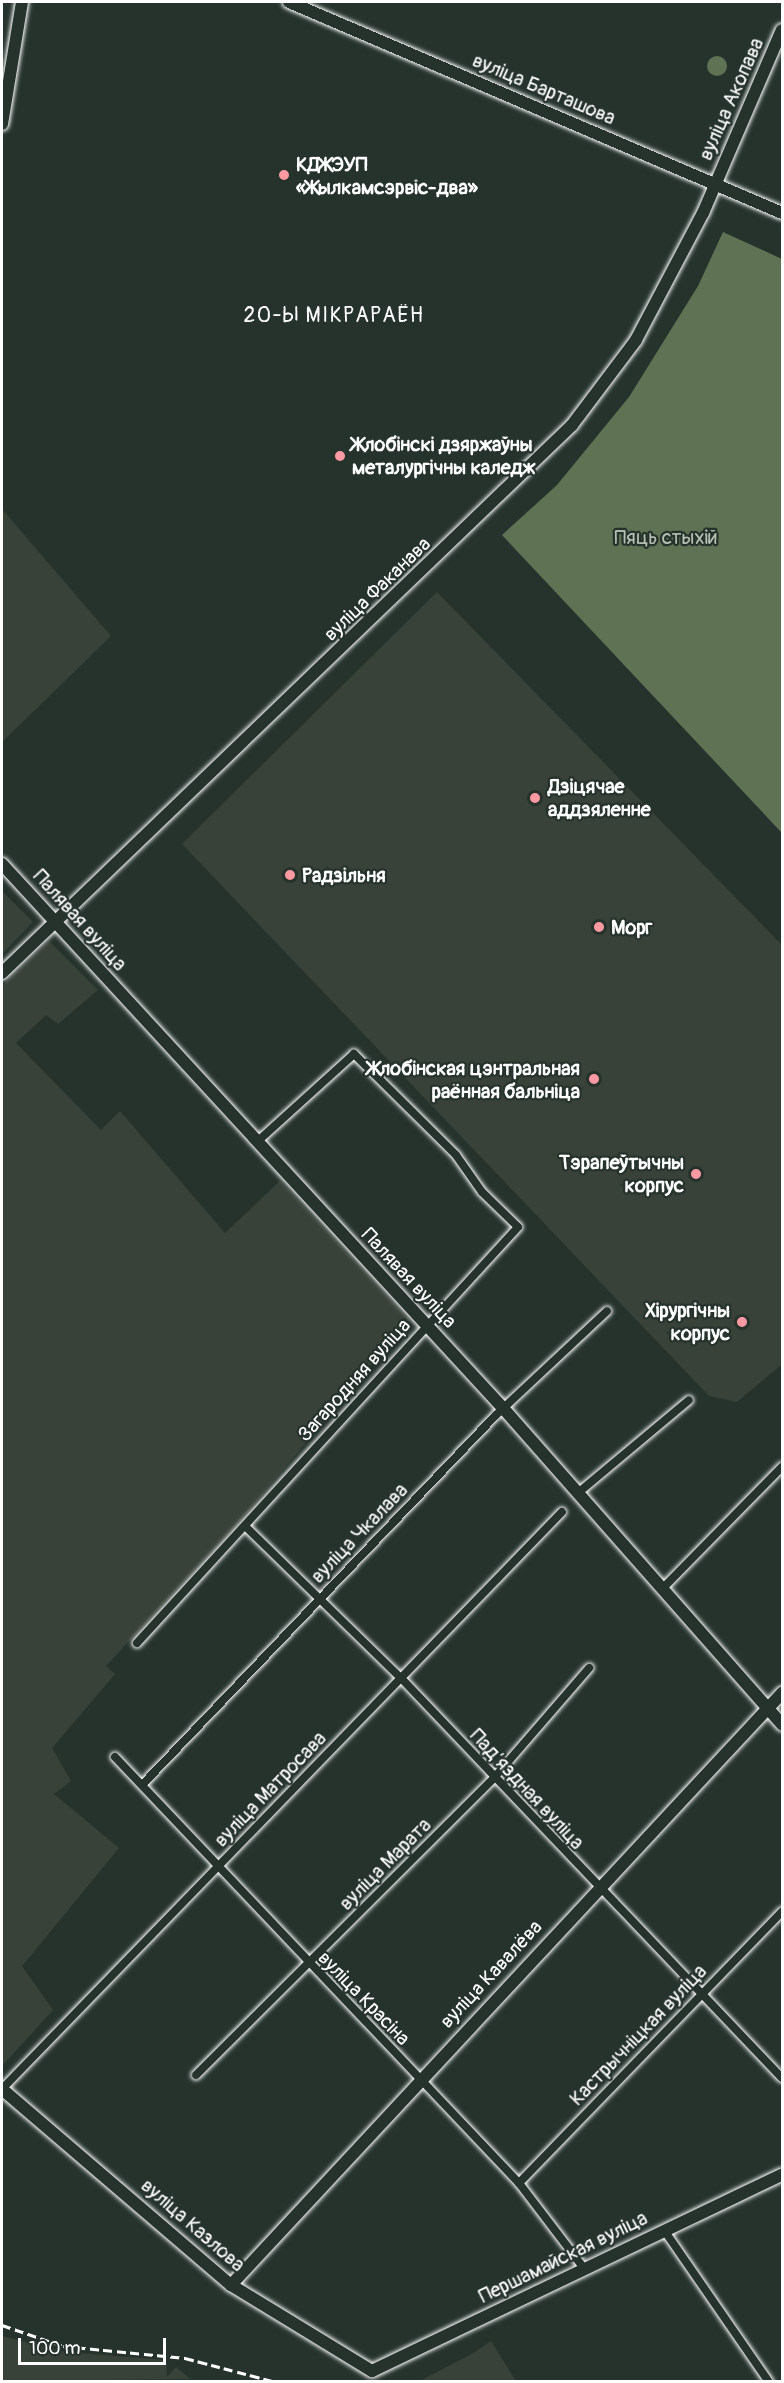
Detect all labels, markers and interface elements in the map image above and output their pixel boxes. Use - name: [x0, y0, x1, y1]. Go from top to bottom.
- street label: вуліца Акопава: [693, 34, 769, 164]
- street label: вуліца Барташова: [469, 48, 619, 130]
- place label: КДЖЭУП «Жылкамсэрвіс-два»: [296, 152, 478, 199]
- marker: КДЖЭУП «Жылкамсэрвіс-два»: [277, 168, 291, 182]
- district label: 20-Ы МІКРАРАЁН: [243, 303, 425, 329]
- place label: Жлобінскі дзяржаўны металургічны каледж: [352, 432, 535, 479]
- marker: Жлобінскі дзяржаўны металургічны каледж: [333, 449, 347, 463]
- park label: Пяць стыхій: [614, 525, 718, 549]
- street label: вуліца Факанава: [319, 532, 435, 646]
- place label: Дзіцячае аддзяленне: [548, 774, 651, 821]
- marker: Дзіцячае аддзяленне: [526, 789, 544, 807]
- place label: Радзільня: [302, 863, 386, 887]
- street label: Палявая вуліца: [28, 864, 132, 976]
- marker: Радзільня: [283, 868, 297, 882]
- place label: Морг: [611, 915, 652, 939]
- marker: Морг: [592, 920, 606, 934]
- place label: Жлобінская цэнтральная раённая бальніца: [368, 1056, 580, 1103]
- marker: Жлобінская цэнтральная раённая бальніца: [585, 1070, 603, 1088]
- place label: Тэрапеўтычны корпус: [559, 1150, 684, 1197]
- marker: Тэрапеўтычны корпус: [689, 1167, 703, 1181]
- street label: Палявая вуліца: [356, 1223, 462, 1333]
- place label: Хірургічны корпус: [645, 1298, 730, 1345]
- street label: Загародняя вуліца: [293, 1314, 415, 1446]
- marker: Хірургічны корпус: [735, 1315, 749, 1329]
- street label: вуліца Чкалава: [305, 1478, 413, 1588]
- street label: Падʼяздная вуліца: [465, 1724, 589, 1854]
- street label: вуліца Матросава: [209, 1726, 331, 1852]
- street label: вуліца Марата: [334, 1813, 436, 1915]
- street label: вуліца Кавалёва: [435, 1915, 547, 2033]
- street label: вуліца Красіна: [313, 1946, 415, 2050]
- street label: Кастрычніцкая вуліца: [565, 1960, 711, 2110]
- street label: вуліца Казлова: [136, 2173, 250, 2277]
- street label: Першамайская вуліца: [475, 2206, 651, 2308]
- scale bar: [21, 2326, 170, 2364]
- text: 100 m: [29, 2337, 81, 2360]

